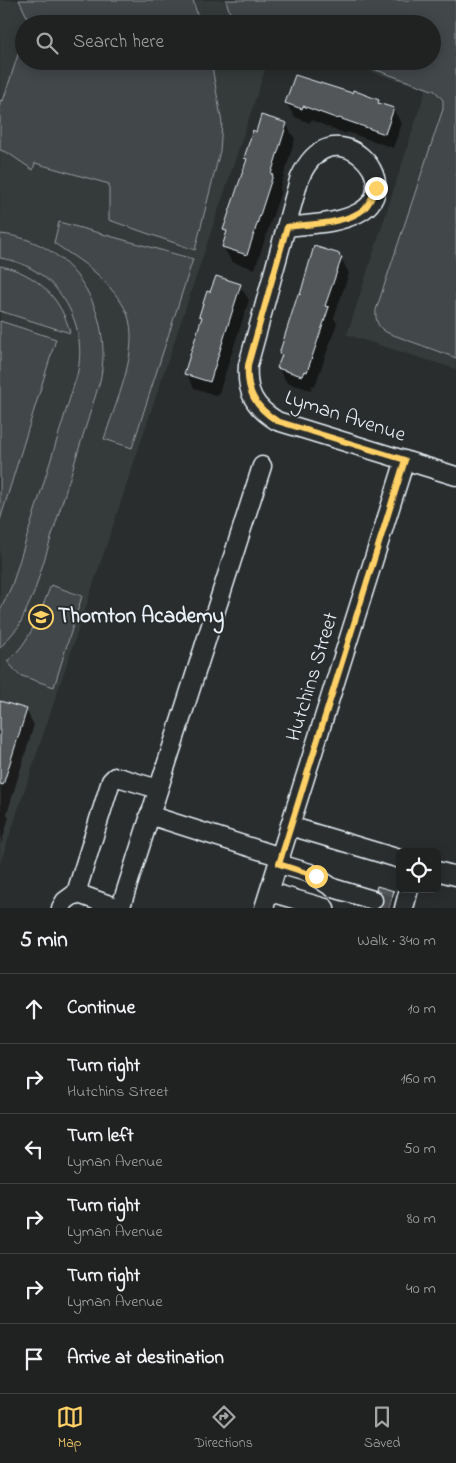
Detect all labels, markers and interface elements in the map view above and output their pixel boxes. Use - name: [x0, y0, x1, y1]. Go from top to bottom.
- search box: [15, 15, 441, 70]
- icon: search: [33, 29, 61, 57]
- text: Search here: [73, 29, 164, 56]
- route end: [365, 177, 388, 200]
- street label: Lyman Avenue: [280, 383, 410, 453]
- place label: Thornton Academy: [58, 602, 224, 634]
- school or university icon: Thornton Academy: [28, 604, 54, 630]
- street label: Hutchins Street: [279, 609, 347, 745]
- map controls: [396, 848, 441, 893]
- button: locate: [396, 848, 441, 893]
- route start: [305, 865, 328, 888]
- text: 5 min: [20, 926, 68, 956]
- text: Walk · 340 m: [357, 929, 436, 953]
- icon: ahead: [20, 995, 48, 1023]
- text: Continue: [67, 995, 135, 1022]
- text: 10 m: [408, 997, 436, 1021]
- text: Turn right: [67, 1053, 140, 1080]
- icon: right: [20, 1065, 48, 1093]
- text: 160 m: [401, 1067, 436, 1091]
- text: Hutchins Street: [67, 1080, 169, 1104]
- text: Turn left: [67, 1123, 134, 1150]
- icon: left: [20, 1135, 48, 1163]
- text: 50 m: [404, 1137, 436, 1161]
- text: Lyman Avenue: [67, 1150, 163, 1174]
- text: Turn right: [67, 1193, 140, 1220]
- icon: right: [20, 1205, 48, 1233]
- text: 80 m: [407, 1207, 436, 1231]
- text: Lyman Avenue: [67, 1220, 163, 1244]
- text: Turn right: [67, 1263, 140, 1290]
- icon: right: [20, 1275, 48, 1303]
- text: 40 m: [406, 1277, 436, 1301]
- text: Lyman Avenue: [67, 1290, 163, 1314]
- icon: arrive: [20, 1345, 48, 1373]
- text: Arrive at destination: [67, 1345, 224, 1372]
- tab: Map: [56, 1403, 84, 1454]
- tab: Directions: [195, 1403, 253, 1454]
- tab: Saved: [364, 1403, 400, 1454]

